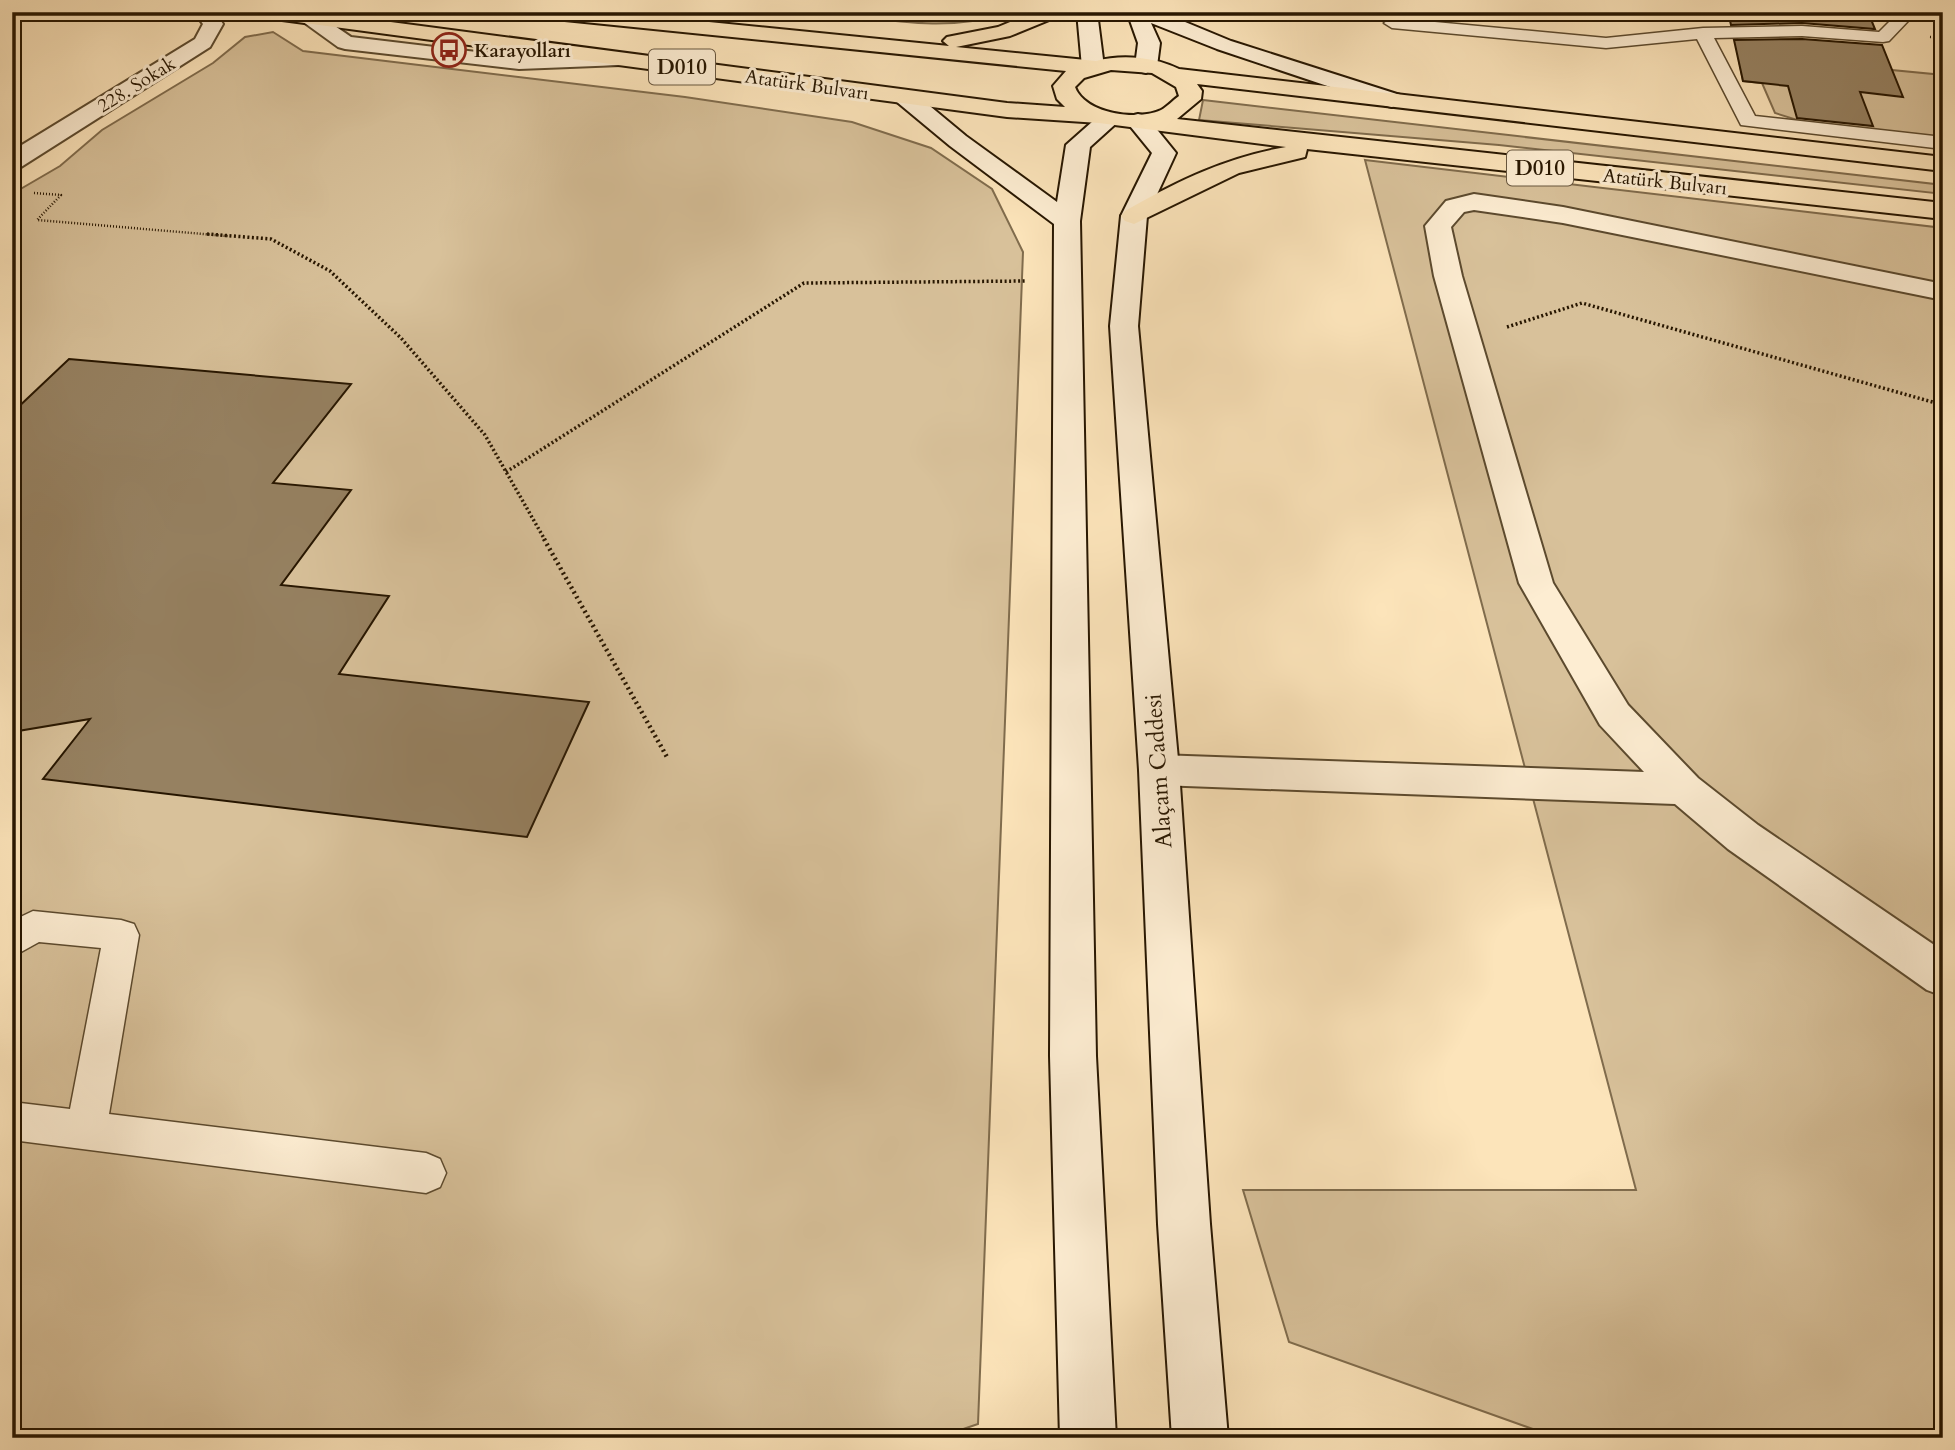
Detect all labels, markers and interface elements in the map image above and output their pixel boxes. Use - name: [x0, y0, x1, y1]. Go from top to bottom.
- bus stop icon: Karayolları: [430, 31, 468, 69]
- place label: Karayolları: [474, 38, 571, 64]
- street label: 228. Sokak: [93, 50, 181, 119]
- road number: D010: [649, 50, 715, 84]
- street label: Atatürk Bulvarı: [743, 63, 870, 107]
- road number: D010: [1507, 150, 1573, 186]
- street label: Atatürk Bulvarı: [1602, 163, 1728, 201]
- street label: Alaçam Caddesi: [1138, 693, 1179, 849]

